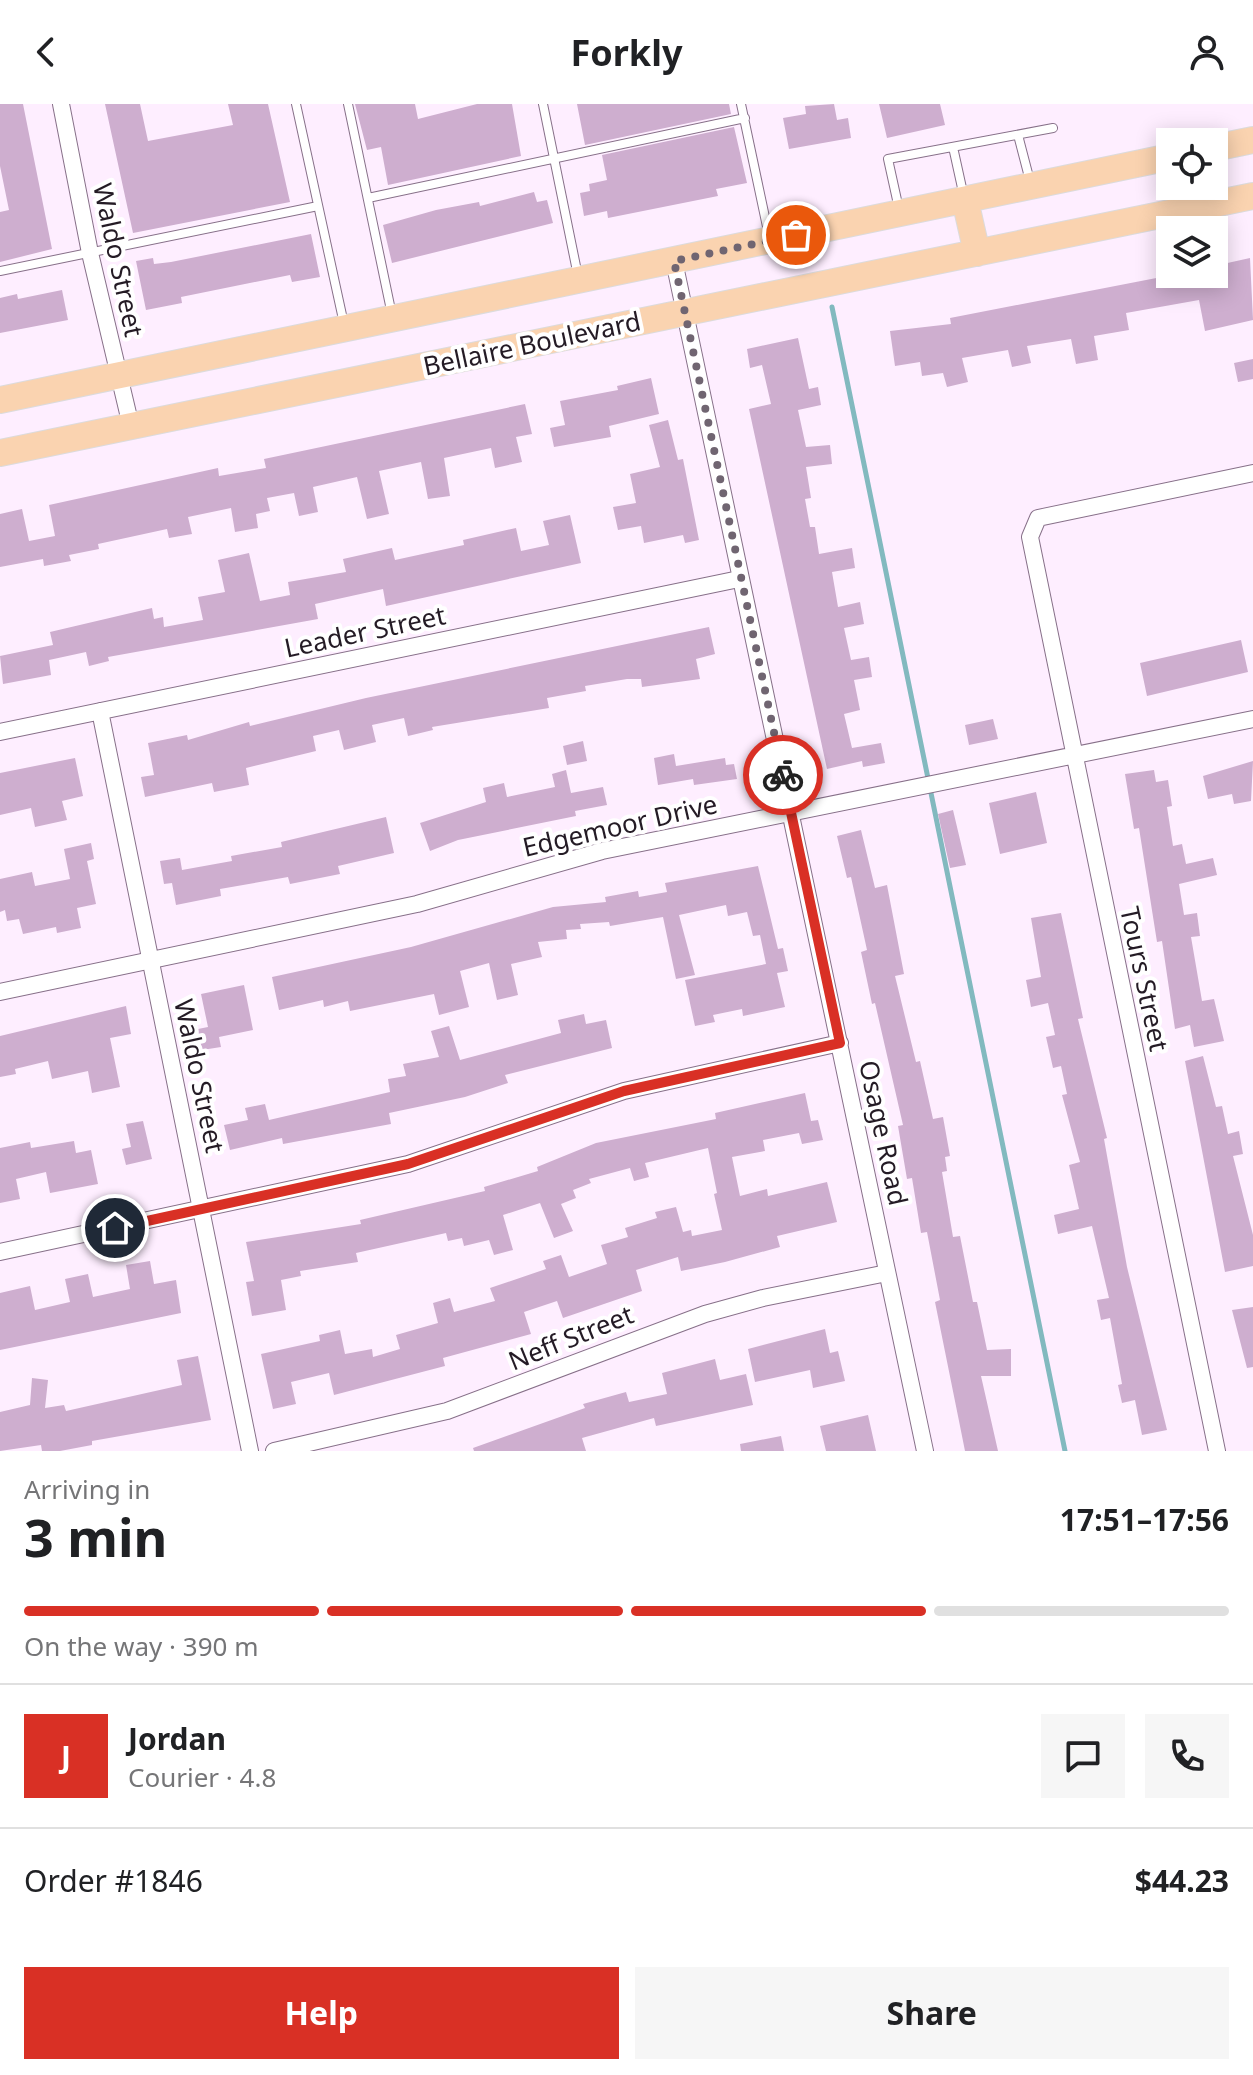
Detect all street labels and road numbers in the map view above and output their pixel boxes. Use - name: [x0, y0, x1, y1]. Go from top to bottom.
- street label: Waldo Street: [85, 180, 153, 340]
- street label: Bellaire Boulevard: [420, 302, 644, 384]
- street label: Leader Street: [281, 596, 449, 666]
- street label: Edgemoor Drive: [519, 785, 721, 865]
- street label: Tours Street: [1112, 903, 1178, 1054]
- street label: Waldo Street: [166, 996, 234, 1156]
- street label: Osage Road: [851, 1057, 917, 1209]
- street label: Neff Street: [503, 1296, 638, 1378]

